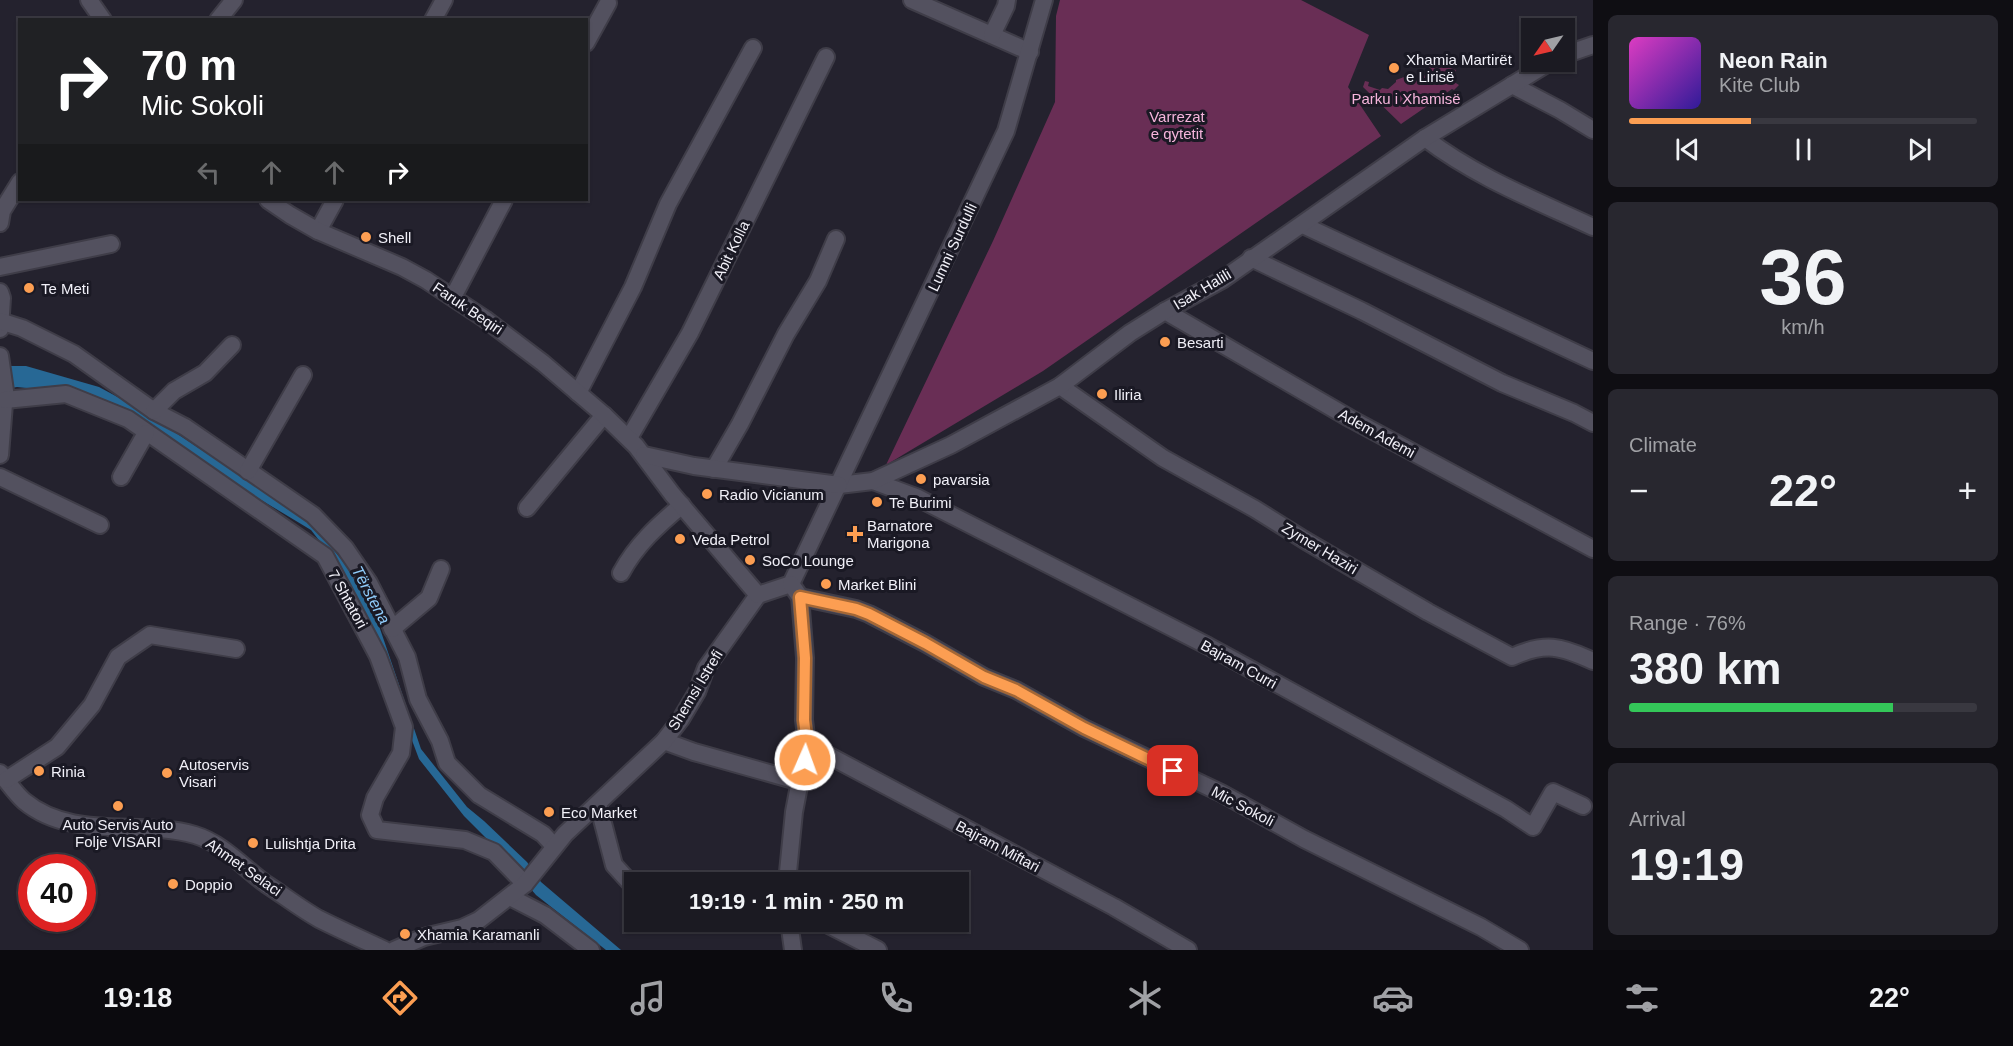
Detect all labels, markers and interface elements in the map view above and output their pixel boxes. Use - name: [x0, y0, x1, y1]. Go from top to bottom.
- north arrow: [1521, 18, 1575, 72]
- map controls: [1521, 18, 1575, 72]
- icon: right: [42, 42, 120, 120]
- text: 70 m: [141, 42, 237, 89]
- text: Neon Rain: [1719, 48, 1828, 73]
- place label: Xhamia Martirët e Lirisë: [1406, 51, 1513, 85]
- marker: Xhamia Martirët e Lirisë: [1387, 61, 1401, 75]
- text: Kite Club: [1719, 74, 1800, 96]
- park label: Parku i Xhamisë: [1351, 90, 1461, 107]
- text: Mic Sokoli: [141, 91, 264, 121]
- park label: Varrezat e qytetit: [1149, 108, 1206, 142]
- icon: previous: [1671, 133, 1704, 166]
- icon: pause: [1787, 133, 1820, 166]
- icon: next: [1903, 133, 1936, 166]
- icon: left: [192, 156, 225, 189]
- icon: ahead: [255, 156, 288, 189]
- icon: ahead: [318, 156, 351, 189]
- icon: right: [381, 156, 414, 189]
- street label: Lumni Surdulli: [924, 200, 980, 294]
- street label: Abit Kolla: [709, 217, 753, 282]
- place label: Shell: [378, 229, 411, 246]
- marker: Shell: [359, 230, 373, 244]
- text: 36: [1760, 233, 1846, 321]
- street label: Isak Halili: [1170, 265, 1234, 313]
- street label: Faruk Beqiri: [430, 278, 506, 338]
- place label: Te Meti: [41, 280, 89, 297]
- marker: Te Meti: [22, 281, 36, 295]
- text: km/h: [1781, 316, 1825, 338]
- place label: Besarti: [1177, 334, 1224, 351]
- marker: Besarti: [1158, 335, 1172, 349]
- place label: Iliria: [1114, 386, 1142, 403]
- marker: Iliria: [1095, 387, 1109, 401]
- street label: Adem Ademi: [1336, 405, 1418, 461]
- text: Climate: [1629, 434, 1697, 456]
- text: 22°: [1769, 465, 1837, 516]
- place label: pavarsia: [933, 471, 990, 488]
- marker: pavarsia: [914, 472, 928, 486]
- text: −: [1629, 472, 1648, 509]
- text: +: [1958, 472, 1977, 509]
- place label: Radio Vicianum: [719, 486, 824, 503]
- marker: Radio Vicianum: [700, 487, 714, 501]
- place label: Te Burimi: [889, 494, 952, 511]
- marker: Te Burimi: [870, 495, 884, 509]
- place label: Barnatore Marigona: [867, 517, 933, 551]
- street label: Zymer Haziri: [1279, 519, 1361, 577]
- marker: Barnatore Marigona: [848, 527, 862, 541]
- place label: Veda Petrol: [692, 531, 770, 548]
- marker: Veda Petrol: [673, 532, 687, 546]
- place label: SoCo Lounge: [762, 552, 854, 569]
- marker: SoCo Lounge: [743, 553, 757, 567]
- water label: Tërstena: [349, 563, 393, 627]
- street label: 7 Shtatori: [325, 567, 371, 631]
- place label: Market Blini: [838, 576, 916, 593]
- marker: Market Blini: [819, 577, 833, 591]
- text: Range · 76%: [1629, 612, 1746, 634]
- street label: Bajram Curri: [1198, 636, 1280, 692]
- text: 380 km: [1629, 643, 1782, 694]
- street label: Shemsi Istrefi: [664, 647, 726, 733]
- position arrow: [773, 728, 837, 792]
- pin: [1147, 745, 1198, 796]
- icon: arrive: [1156, 754, 1189, 787]
- place label: Autoservis Visari: [179, 756, 249, 790]
- place label: Rinia: [51, 763, 86, 780]
- marker: Rinia: [32, 764, 46, 778]
- marker: Autoservis Visari: [160, 766, 174, 780]
- street label: Mic Sokoli: [1209, 782, 1277, 830]
- marker: Auto Servis Auto Folje VISARI: [111, 799, 125, 813]
- place label: Eco Market: [561, 804, 638, 821]
- marker: Eco Market: [542, 805, 556, 819]
- text: Arrival: [1629, 808, 1686, 830]
- place label: Auto Servis Auto Folje VISARI: [63, 816, 173, 850]
- street label: Bajram Miftari: [953, 817, 1043, 875]
- street label: Ahmet Selaci: [203, 835, 285, 899]
- place label: Lulishtja Drita: [265, 835, 357, 852]
- marker: Lulishtja Drita: [246, 836, 260, 850]
- text: 19:19: [1629, 839, 1744, 890]
- speed limit sign: 40: [18, 854, 96, 932]
- place label: Doppio: [185, 876, 233, 893]
- marker: Doppio: [166, 877, 180, 891]
- text: 19:19 · 1 min · 250 m: [689, 889, 904, 914]
- place label: Xhamia Karamanli: [417, 926, 540, 943]
- marker: Xhamia Karamanli: [398, 927, 412, 941]
- icon: directions: [379, 977, 421, 1019]
- icon: music: [627, 977, 669, 1019]
- icon: phone: [875, 977, 917, 1019]
- icon: climate: [1124, 977, 1166, 1019]
- icon: car: [1372, 977, 1414, 1019]
- icon: filters: [1621, 977, 1663, 1019]
- text: 19:18: [103, 983, 172, 1013]
- text: 22°: [1869, 983, 1910, 1013]

